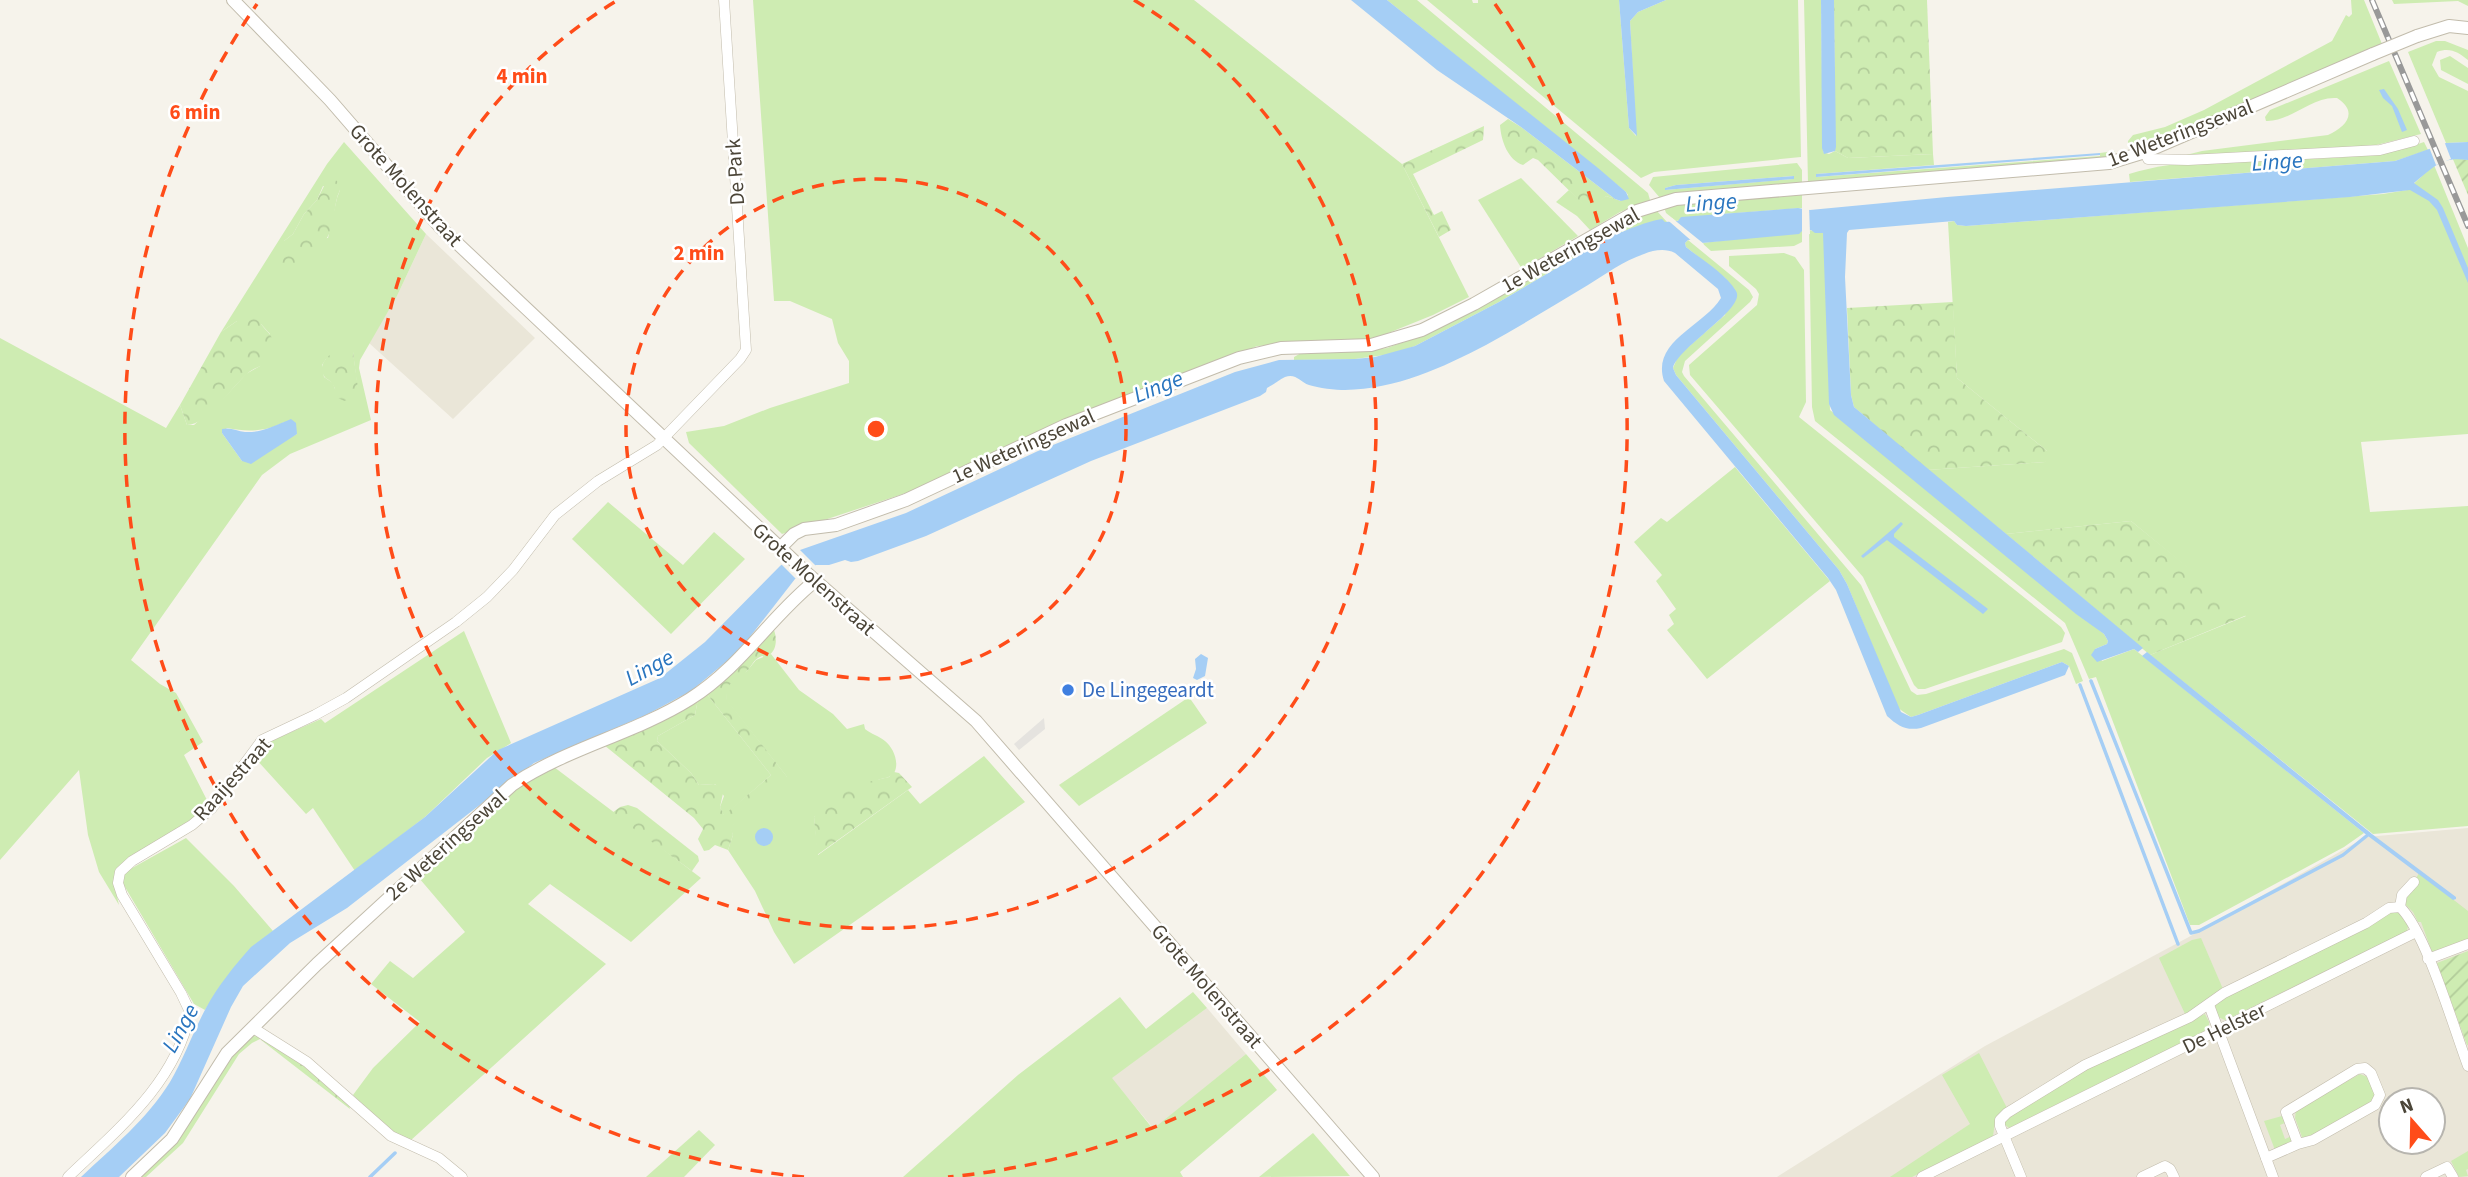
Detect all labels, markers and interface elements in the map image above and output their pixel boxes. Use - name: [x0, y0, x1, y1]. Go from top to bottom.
- text: 4 min: [496, 61, 548, 91]
- street label: 1e Weteringsewal: [2103, 91, 2257, 175]
- text: 6 min: [169, 97, 221, 127]
- street label: Grote Molenstraat: [342, 117, 470, 253]
- street label: De Park: [718, 137, 752, 206]
- water label: Linge: [2250, 143, 2304, 180]
- water label: Linge: [1684, 184, 1738, 221]
- street label: 1e Weteringsewal: [1496, 200, 1644, 300]
- text: 2 min: [673, 238, 725, 268]
- water label: Linge: [1128, 362, 1188, 411]
- street label: 1e Weteringsewal: [947, 401, 1099, 491]
- centre of rings: [864, 417, 888, 441]
- street label: Grote Molenstraat: [746, 515, 882, 643]
- water label: Linge: [619, 641, 680, 694]
- place label: De Lingegeardt: [1082, 675, 1214, 705]
- marker: De Lingegeardt: [1060, 682, 1076, 698]
- street label: Raaijestraat: [186, 730, 278, 828]
- street label: 2e Weteringsewal: [379, 782, 513, 908]
- street label: Grote Molenstraat: [1144, 917, 1270, 1055]
- street label: De Helster: [2177, 995, 2272, 1061]
- water label: Linge: [154, 998, 207, 1059]
- north arrow: [2377, 1086, 2447, 1156]
- text: N: [2396, 1092, 2417, 1121]

